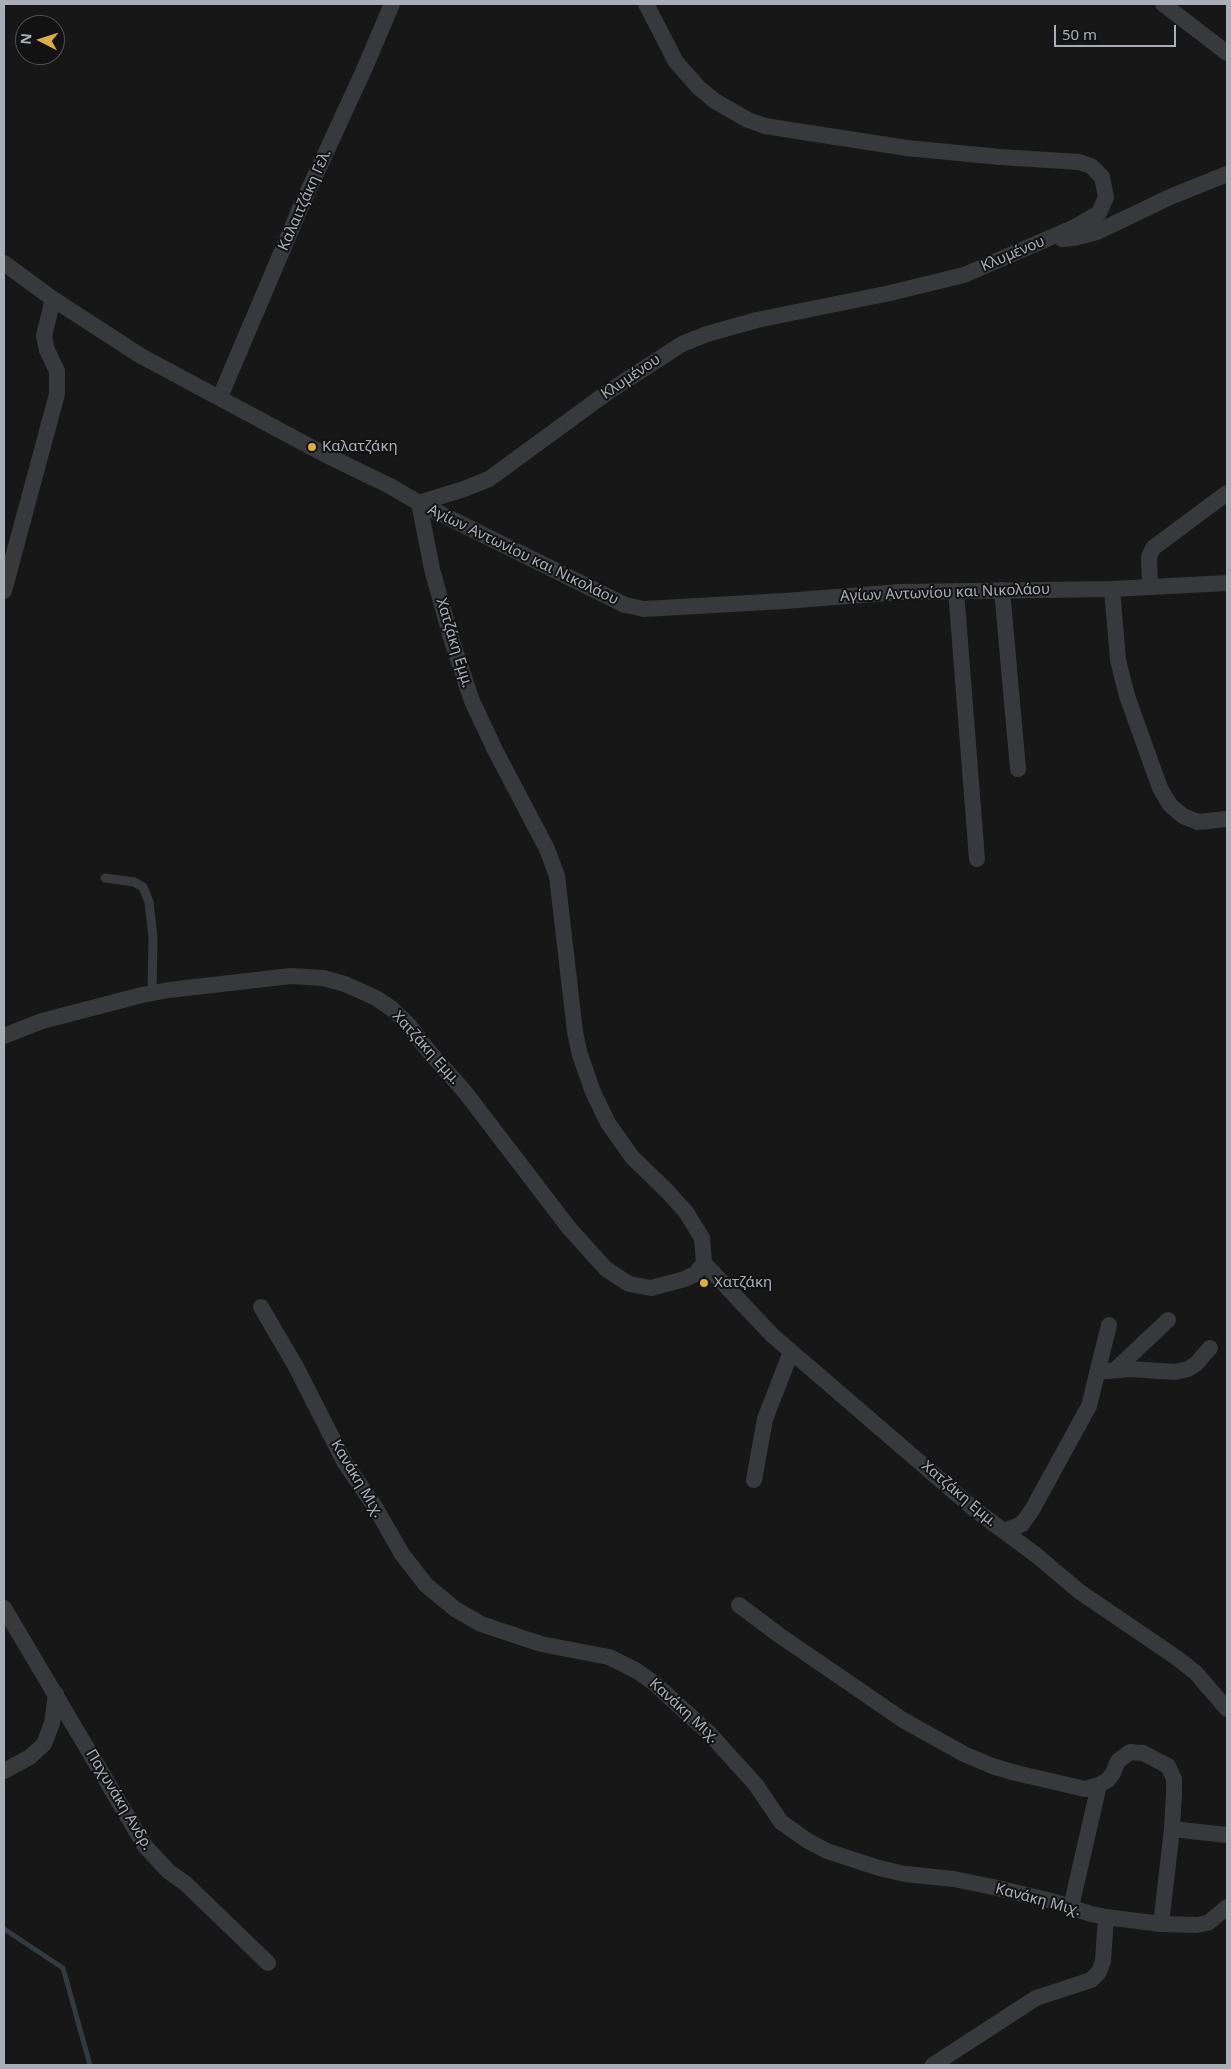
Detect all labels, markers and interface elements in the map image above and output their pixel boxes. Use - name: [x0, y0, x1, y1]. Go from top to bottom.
- north arrow: [15, 15, 65, 65]
- scale bar: [1056, 15, 1178, 47]
- text: 50 m: [1062, 24, 1097, 44]
- text: N: [16, 32, 36, 45]
- street label: Καλαιτζάκη Γελ.: [275, 146, 335, 254]
- street label: Κλυμένου: [978, 232, 1048, 276]
- street label: Κλυμένου: [598, 351, 664, 403]
- place label: Καλατζάκη: [322, 438, 398, 456]
- marker: Καλατζάκη: [306, 441, 318, 453]
- street label: Αγίων Αντωνίου και Νικολάου: [425, 501, 621, 609]
- street label: Αγίων Αντωνίου και Νικολάου: [840, 580, 1050, 606]
- street label: Χατζάκη Εμμ.: [432, 596, 476, 690]
- street label: Χατζάκη Εμμ.: [388, 1008, 464, 1088]
- place label: Χατζάκη: [714, 1274, 772, 1292]
- marker: Χατζάκη: [698, 1277, 710, 1289]
- street label: Κανάκη Μιχ.: [327, 1437, 387, 1521]
- street label: Χατζάκη Εμμ.: [918, 1457, 1000, 1531]
- street label: Κανάκη Μιχ.: [645, 1675, 723, 1747]
- street label: Παχυνάκη Ανδρ.: [82, 1746, 156, 1854]
- street label: Κανάκη Μιχ.: [993, 1880, 1083, 1920]

